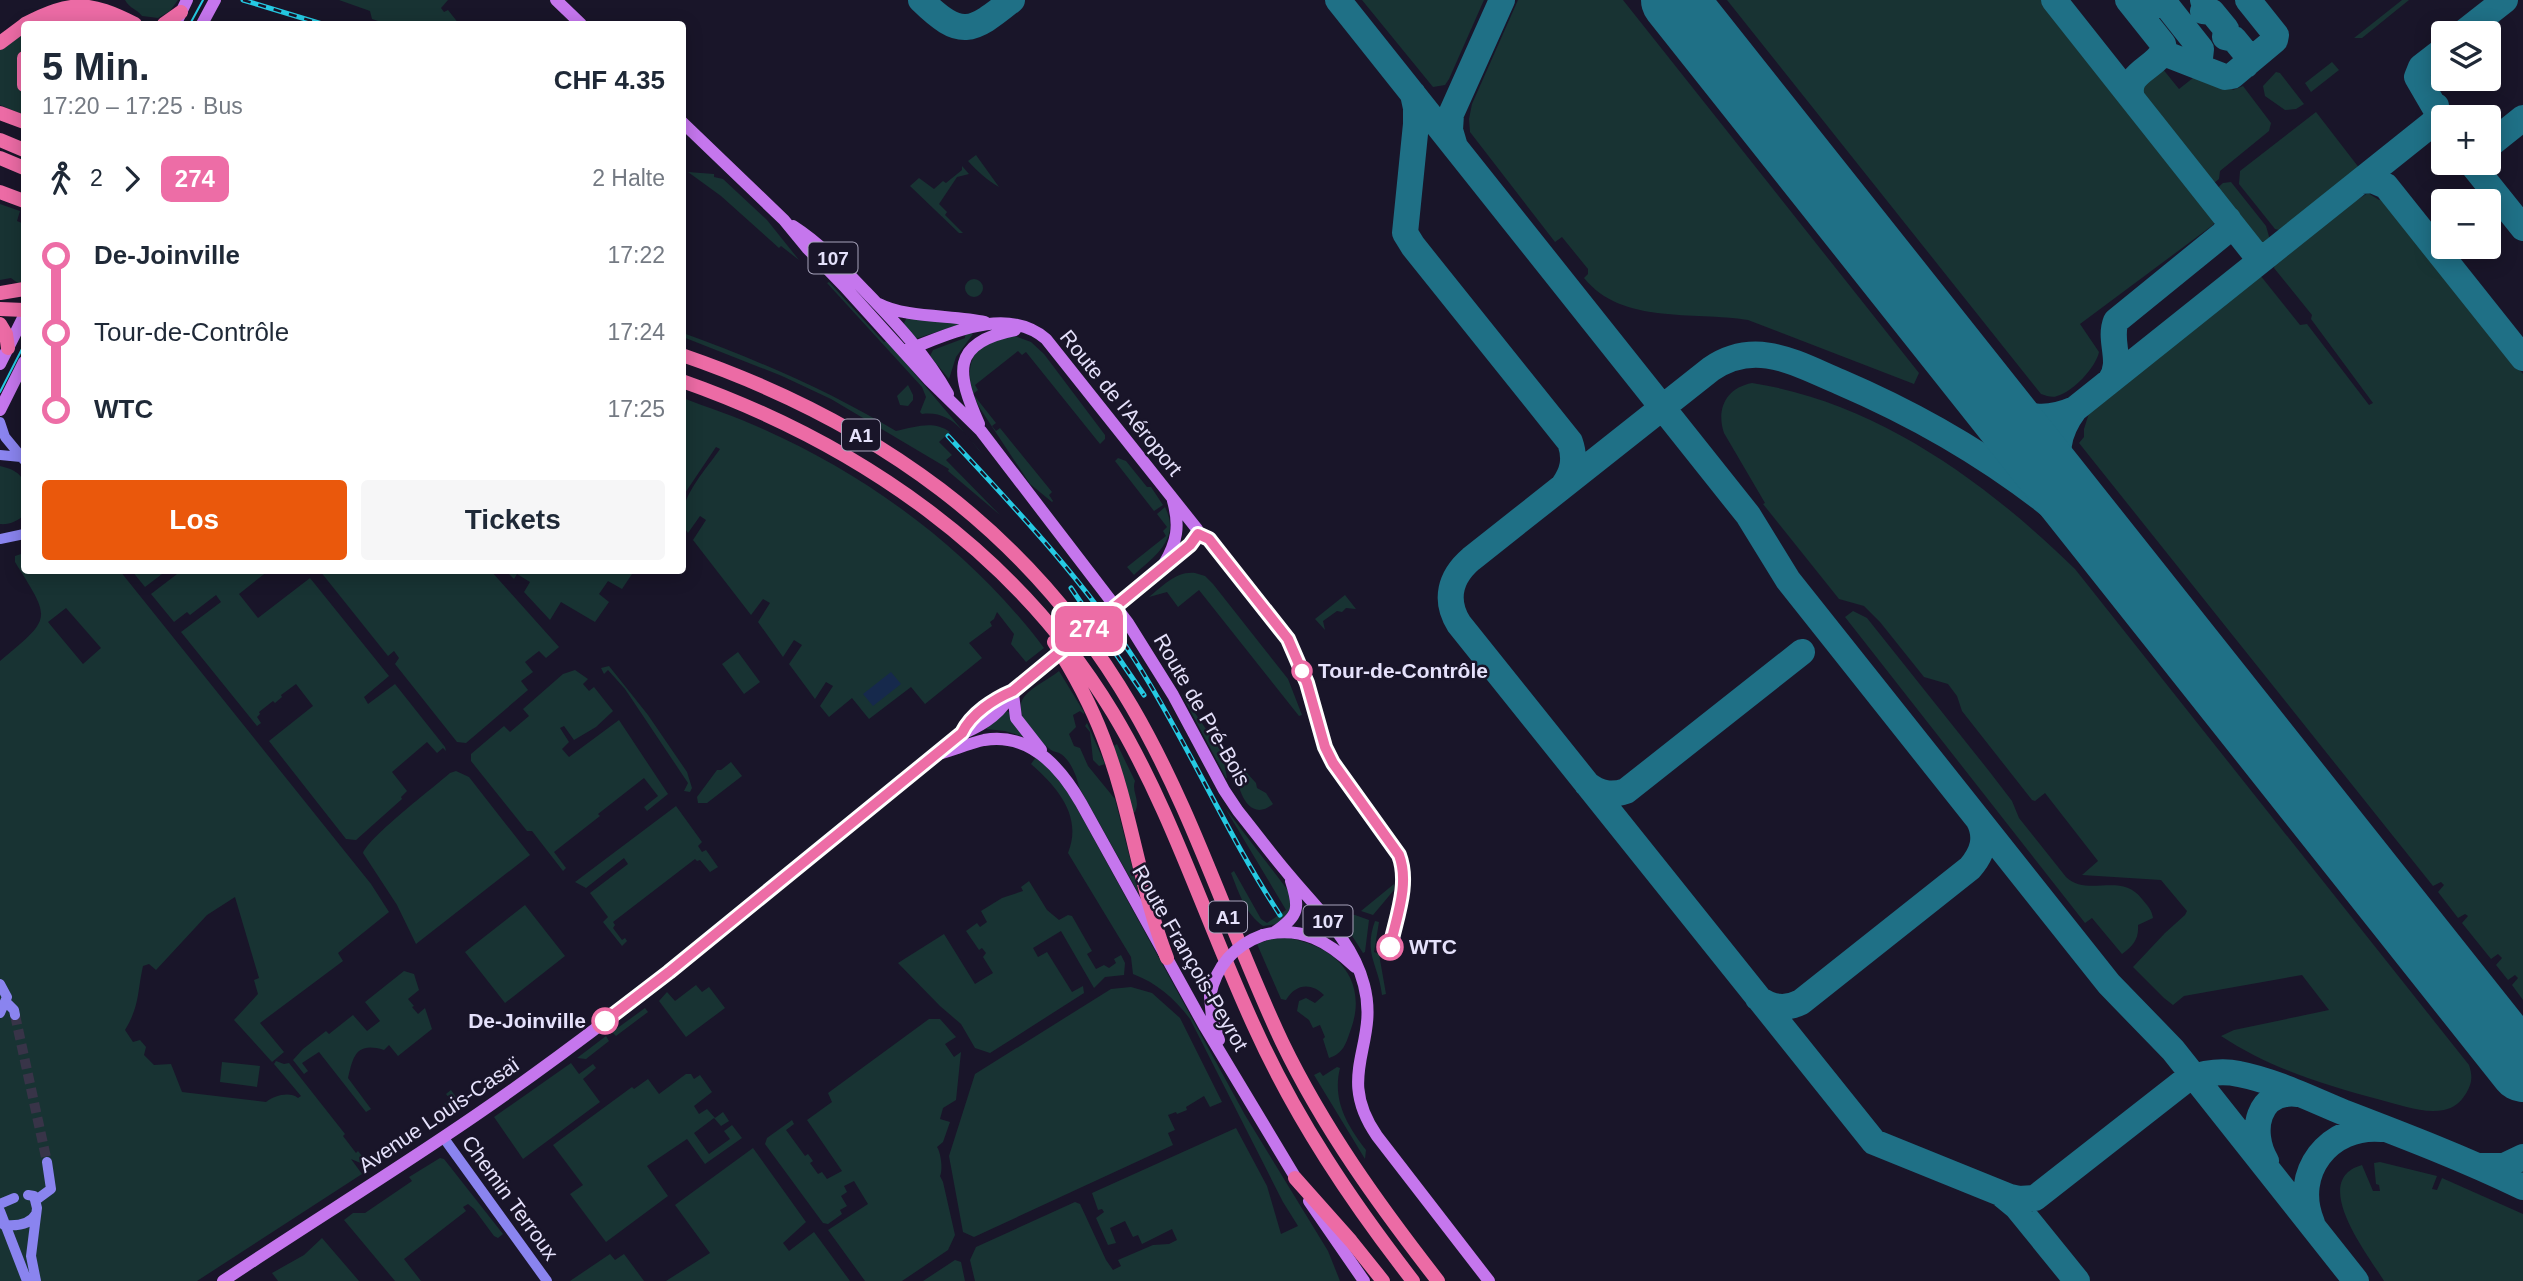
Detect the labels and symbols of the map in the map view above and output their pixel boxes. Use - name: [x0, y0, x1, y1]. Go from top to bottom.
- road number: 107: [808, 242, 858, 274]
- street label: Route de l'Aéroport: [1056, 325, 1187, 480]
- road number: A1: [842, 420, 880, 450]
- line badge: 274: [1049, 606, 1129, 652]
- street label: Route de Pré-Bois: [1150, 630, 1255, 790]
- place label: Tour-de-Contrôle: [1318, 659, 1488, 682]
- marker: Tour-de-Contrôle: [1292, 661, 1312, 681]
- street label: Route François-Peyrot: [1128, 861, 1253, 1055]
- road number: A1: [1209, 902, 1247, 932]
- road number: 107: [1304, 906, 1352, 937]
- marker: WTC: [1377, 934, 1403, 960]
- place label: WTC: [1409, 935, 1457, 958]
- marker: De-Joinville: [592, 1008, 618, 1034]
- place label: De-Joinville: [468, 1009, 586, 1032]
- street label: Avenue Louis-Casaï: [354, 1052, 524, 1177]
- street label: Chemin Terroux: [458, 1131, 563, 1265]

